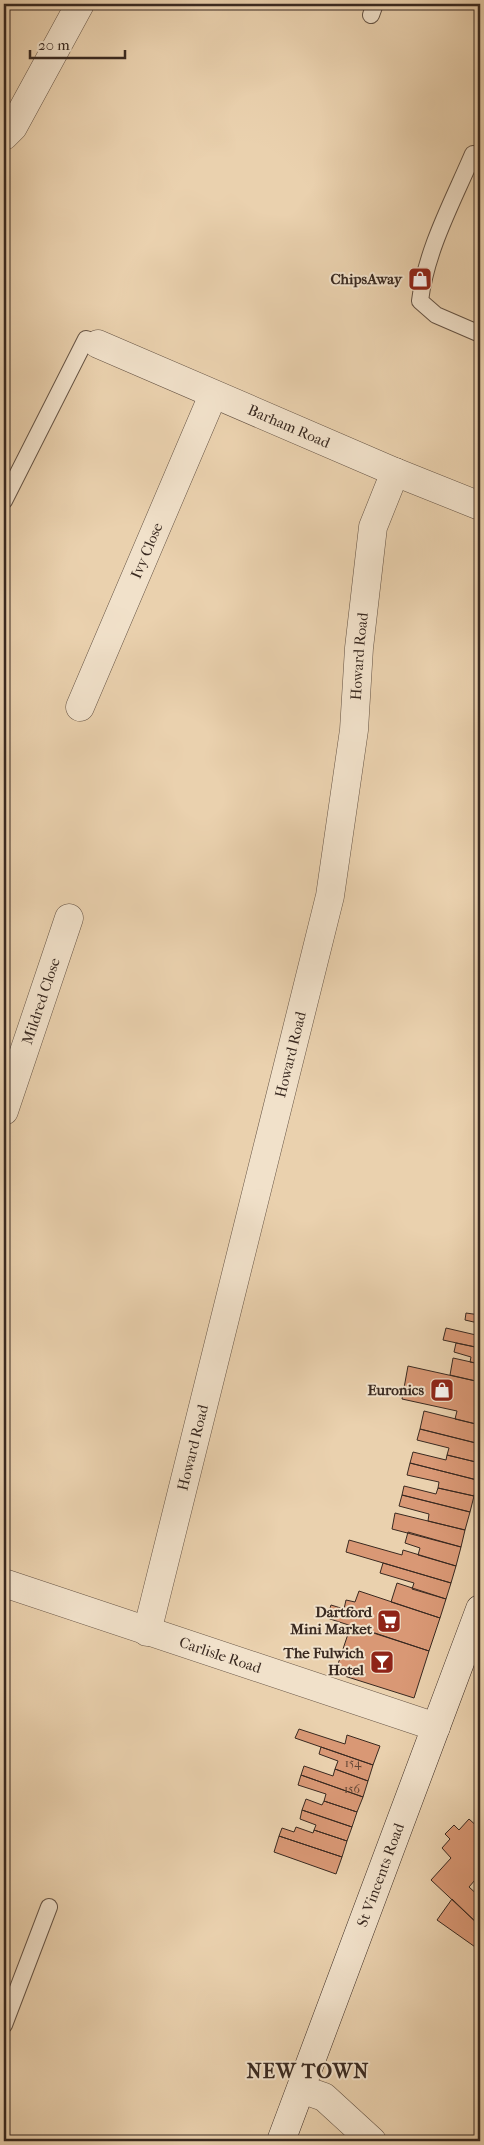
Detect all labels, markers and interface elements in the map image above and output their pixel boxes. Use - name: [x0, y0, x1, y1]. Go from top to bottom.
- scale bar: [30, 28, 125, 60]
- text: 20 m: [38, 36, 70, 54]
- shop icon: ChipsAway: [407, 266, 433, 292]
- place label: ChipsAway: [331, 270, 403, 288]
- street label: Barham Road: [245, 401, 333, 452]
- street label: Ivy Close: [127, 519, 167, 581]
- street label: Howard Road: [347, 611, 372, 701]
- street label: Mildred Close: [18, 955, 64, 1047]
- street label: Howard Road: [271, 1009, 310, 1099]
- shop icon: Euronics: [429, 1377, 455, 1403]
- place label: Euronics: [367, 1381, 424, 1399]
- street label: Howard Road: [174, 1402, 212, 1492]
- place label: Dartford Mini Market: [289, 1603, 373, 1638]
- supermarket icon: Dartford Mini Market: [376, 1608, 402, 1634]
- street label: Carlisle Road: [177, 1633, 264, 1677]
- place label: The Fulwich Hotel: [283, 1644, 365, 1679]
- bar icon: The Fulwich Hotel: [369, 1649, 395, 1675]
- house number: 154: [345, 1756, 362, 1770]
- house number: 156: [344, 1782, 360, 1796]
- street label: St Vincents Road: [353, 1820, 408, 1929]
- district label: NEW TOWN: [247, 2060, 369, 2083]

